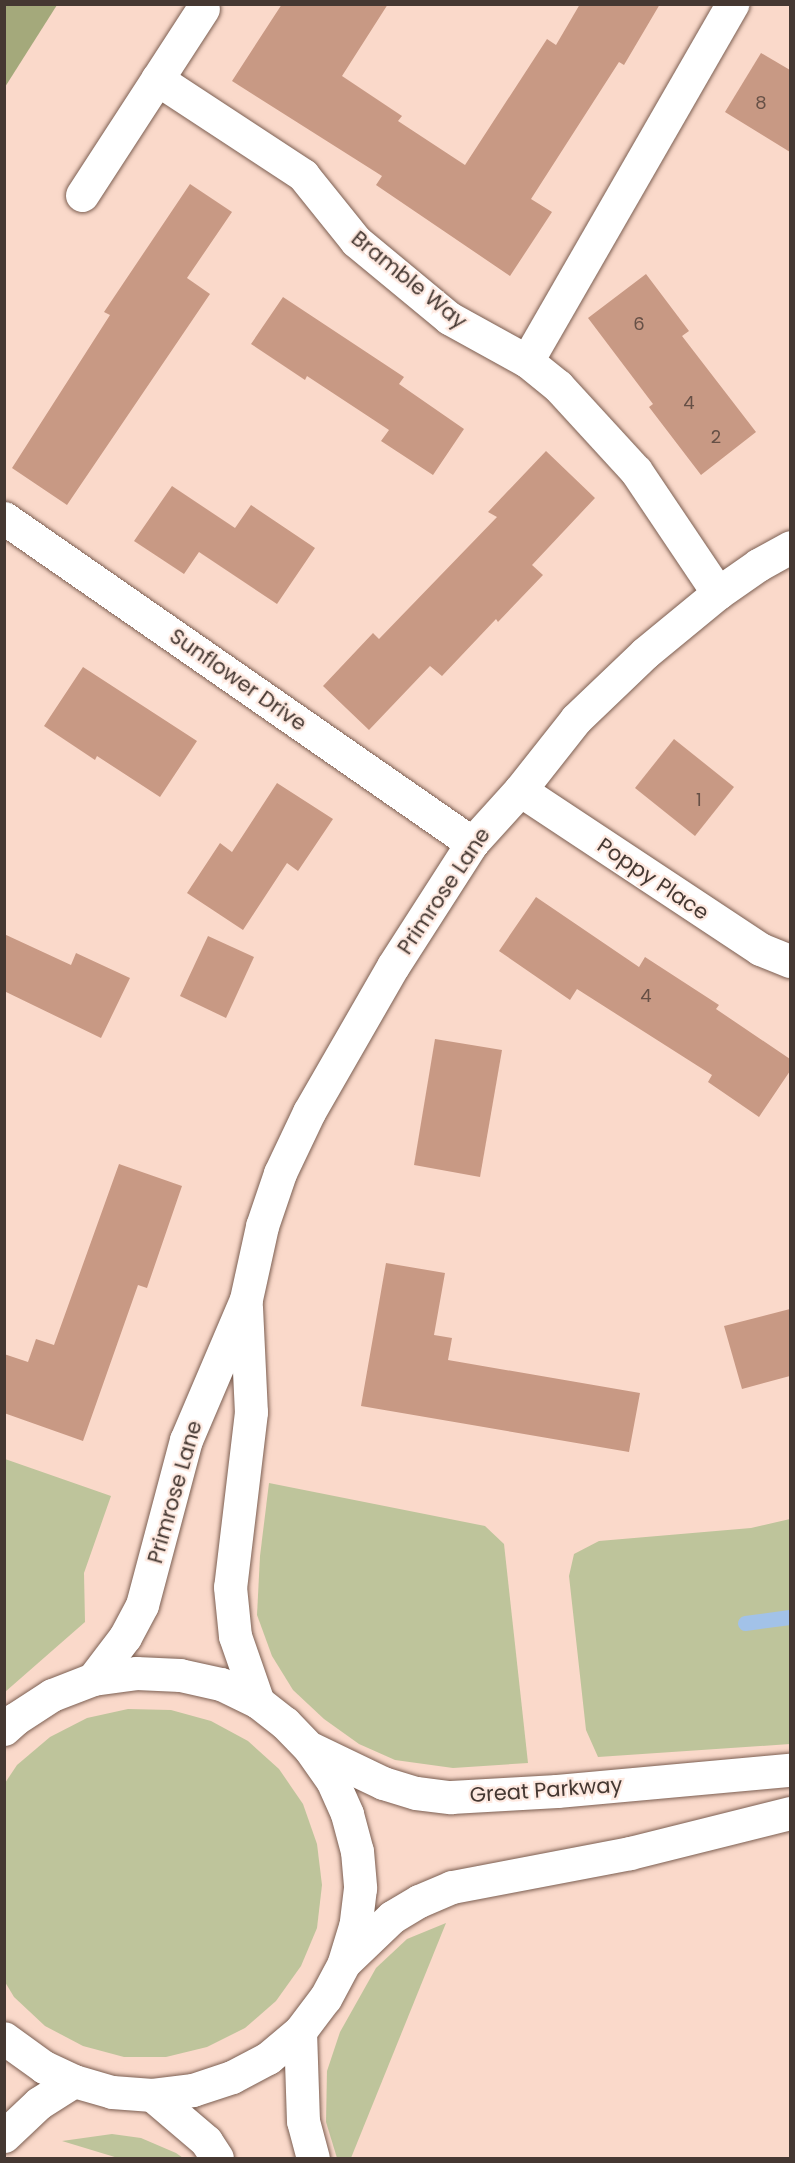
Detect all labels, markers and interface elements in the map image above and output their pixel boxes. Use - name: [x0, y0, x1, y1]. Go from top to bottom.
- house number: 8: [755, 92, 767, 114]
- street label: Bramble Way: [346, 226, 472, 334]
- house number: 6: [633, 313, 645, 335]
- house number: 4: [683, 392, 695, 414]
- house number: 2: [711, 426, 721, 448]
- street label: Sunflower Drive: [165, 623, 311, 737]
- house number: 1: [696, 789, 702, 811]
- street label: Primrose Lane: [392, 823, 496, 959]
- street label: Poppy Place: [593, 833, 713, 925]
- house number: 4: [640, 985, 652, 1007]
- street label: Primrose Lane: [143, 1418, 207, 1566]
- street label: Great Parkway: [469, 1772, 623, 1808]

